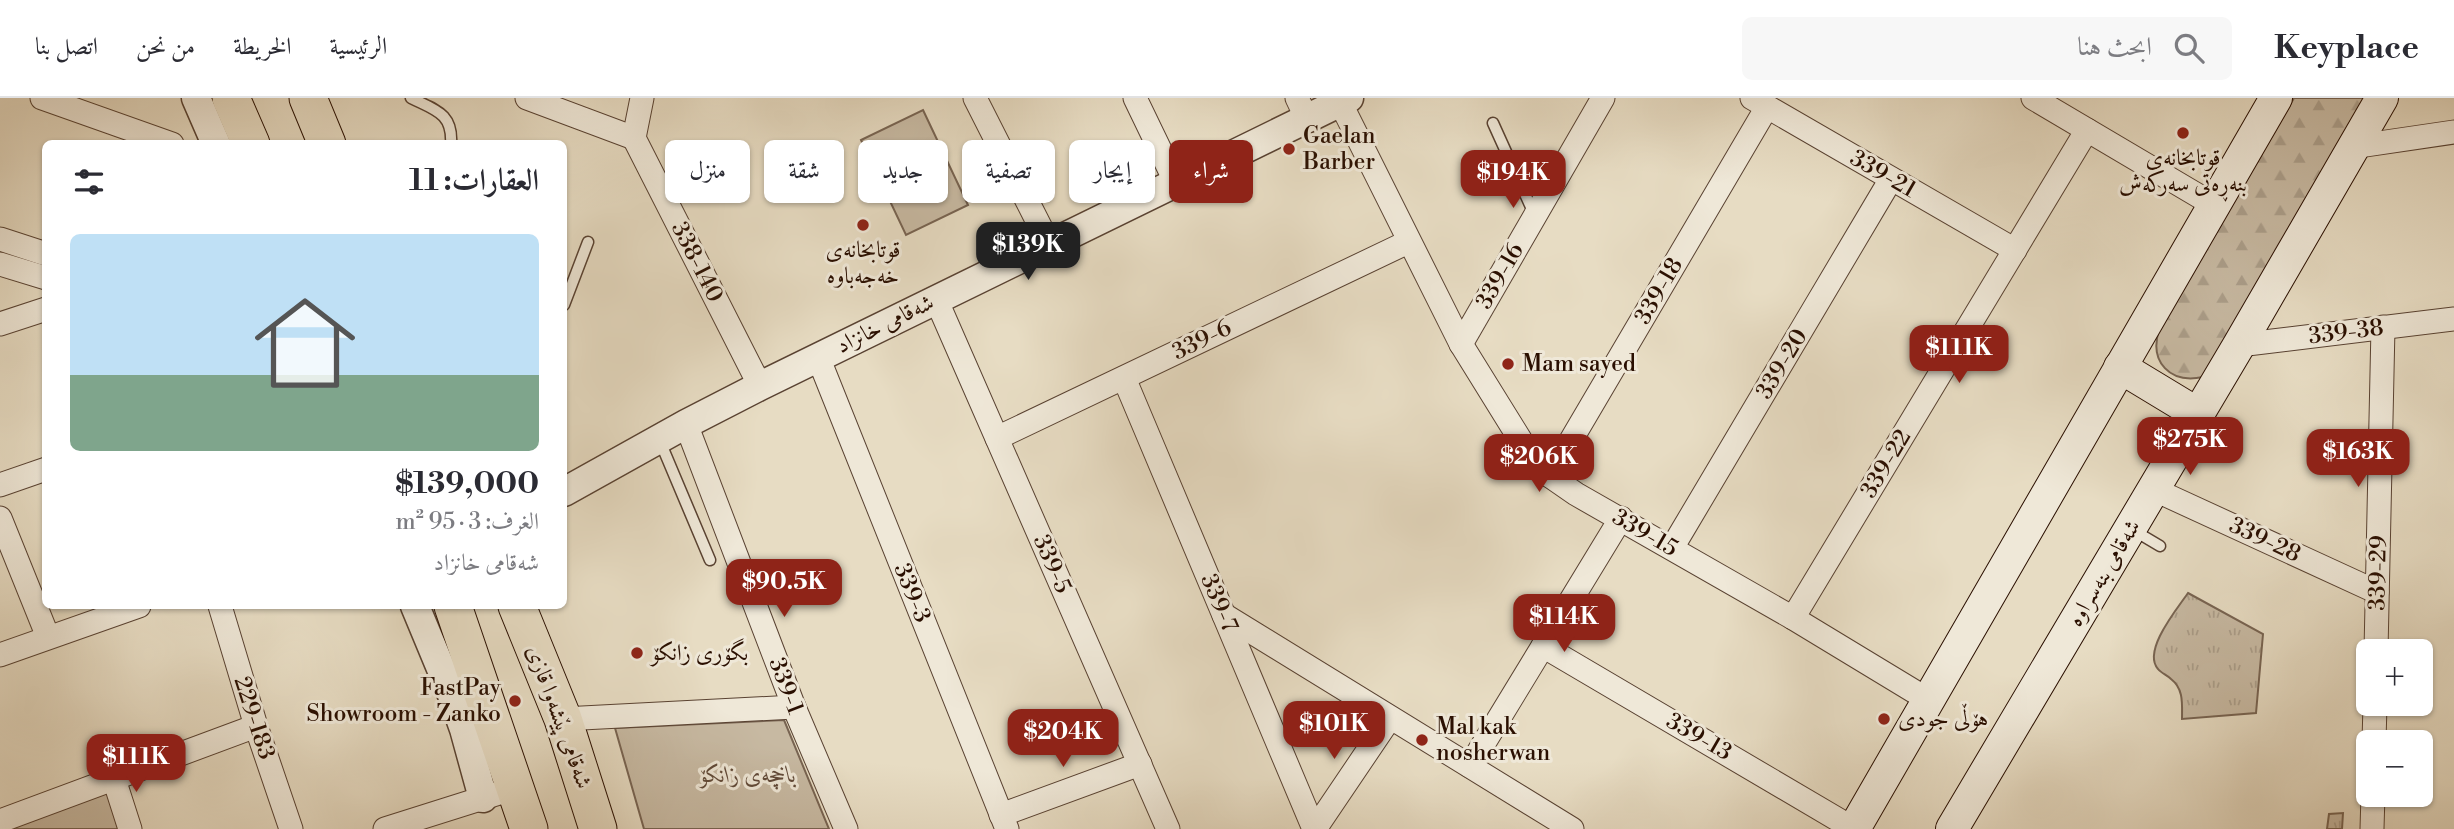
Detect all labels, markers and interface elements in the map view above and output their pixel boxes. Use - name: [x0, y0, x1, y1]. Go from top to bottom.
- search box: [1742, 17, 2232, 80]
- text: Keyplace: [2274, 28, 2419, 69]
- icon: search: [2170, 29, 2208, 67]
- text: ابحث هنا: [2077, 31, 2152, 63]
- text: اتصل بنا: [35, 32, 98, 62]
- text: من نحن: [136, 32, 195, 62]
- text: الخريطة: [233, 32, 292, 62]
- text: الرئيسية: [330, 32, 387, 62]
- place label: Gaelan Barber: [1302, 122, 1376, 176]
- marker: قوتابخانەی بنەڕەتی سەرکەش: [2175, 125, 2191, 141]
- chip: منزل: [665, 140, 750, 203]
- chip: شقة: [764, 140, 844, 203]
- chip: جديد: [858, 140, 948, 203]
- chip: تصفية: [962, 140, 1055, 203]
- chip: إيجار: [1069, 140, 1155, 203]
- chip: شراء: [1169, 140, 1253, 203]
- marker: Gaelan Barber: [1281, 141, 1297, 157]
- street label: 339-21: [1845, 144, 1921, 204]
- place label: قوتابخانەی بنەڕەتی سەرکەش: [2119, 144, 2247, 202]
- pin: $194K: [1464, 150, 1562, 210]
- text: $194K: [1477, 159, 1549, 187]
- text: العقارات: 11: [409, 162, 539, 200]
- icon: filters: [70, 163, 108, 201]
- street label: 338-140: [665, 217, 729, 307]
- marker: قوتابخانەی خەجەباوە: [855, 217, 871, 233]
- pin: $139K: [979, 222, 1077, 282]
- text: $139K: [992, 231, 1064, 259]
- place label: قوتابخانەی خەجەباوە: [825, 236, 901, 290]
- street label: 339-16: [1470, 238, 1530, 314]
- street label: 339-18: [1629, 253, 1689, 329]
- icon: home: [242, 280, 368, 406]
- street label: شەقامی خانزاد: [831, 288, 939, 360]
- street label: 339-6: [1168, 314, 1236, 366]
- street label: 339-38: [2307, 314, 2385, 350]
- street label: 339-20: [1750, 324, 1814, 404]
- pin: $111K: [1910, 326, 2008, 385]
- text: $111K: [1926, 334, 1992, 362]
- place label: Mam sayed: [1522, 350, 1636, 378]
- marker: Mam sayed: [1500, 356, 1516, 372]
- pin: $275K: [2141, 418, 2239, 477]
- street label: 339-22: [1855, 425, 1917, 503]
- text: $275K: [2153, 426, 2227, 454]
- pin: $163K: [2309, 430, 2407, 489]
- pin: $206K: [1490, 434, 1588, 494]
- text: $163K: [2323, 438, 2393, 466]
- text: $206K: [1500, 443, 1578, 471]
- text: $139,000: [395, 465, 539, 503]
- street label: 339-15: [1607, 503, 1683, 563]
- text: الغرف: 3 · 95 m²: [396, 508, 539, 536]
- street label: 339-28: [2225, 511, 2305, 569]
- street label: شەقامی بنەسراوە: [2061, 514, 2148, 632]
- street label: 339-5: [1027, 530, 1077, 598]
- street label: 339-29: [2363, 535, 2393, 611]
- text: شەقامی خانزاد: [434, 549, 539, 577]
- street label: 339-3: [888, 559, 936, 627]
- pin: $90.5K: [727, 560, 841, 619]
- text: $90.5K: [742, 568, 826, 596]
- street label: 339-7: [1194, 570, 1244, 636]
- pin: $114K: [1515, 594, 1613, 654]
- text: $114K: [1529, 603, 1599, 631]
- place label: بگۆری زانكۆ: [649, 638, 748, 667]
- map controls: [2356, 639, 2433, 807]
- button: +: [2356, 639, 2433, 716]
- street label: شەقامی پێشەوا قازی: [519, 641, 598, 793]
- marker: بگۆری زانكۆ: [629, 645, 645, 661]
- street label: 339-1: [762, 654, 810, 718]
- street label: 229-183: [227, 673, 281, 763]
- place label: FastPay Showroom - Zanko: [307, 674, 502, 728]
- marker: FastPay Showroom - Zanko: [507, 693, 523, 709]
- pin: $101K: [1285, 702, 1383, 761]
- place label: هۆڵی جودی: [1898, 703, 1989, 733]
- street label: 339-13: [1661, 707, 1737, 767]
- pin: $204K: [1014, 710, 1112, 769]
- text: $101K: [1299, 710, 1369, 738]
- marker: هۆڵی جودی: [1876, 711, 1892, 727]
- place label: Mal kak nosherwan: [1436, 713, 1550, 767]
- text: $204K: [1024, 718, 1102, 746]
- button: −: [2356, 730, 2433, 807]
- marker: Mal kak nosherwan: [1414, 732, 1430, 748]
- pin: $111K: [87, 734, 185, 794]
- text: $111K: [103, 743, 169, 771]
- park label: باخچەی زانکۆ: [699, 761, 797, 790]

